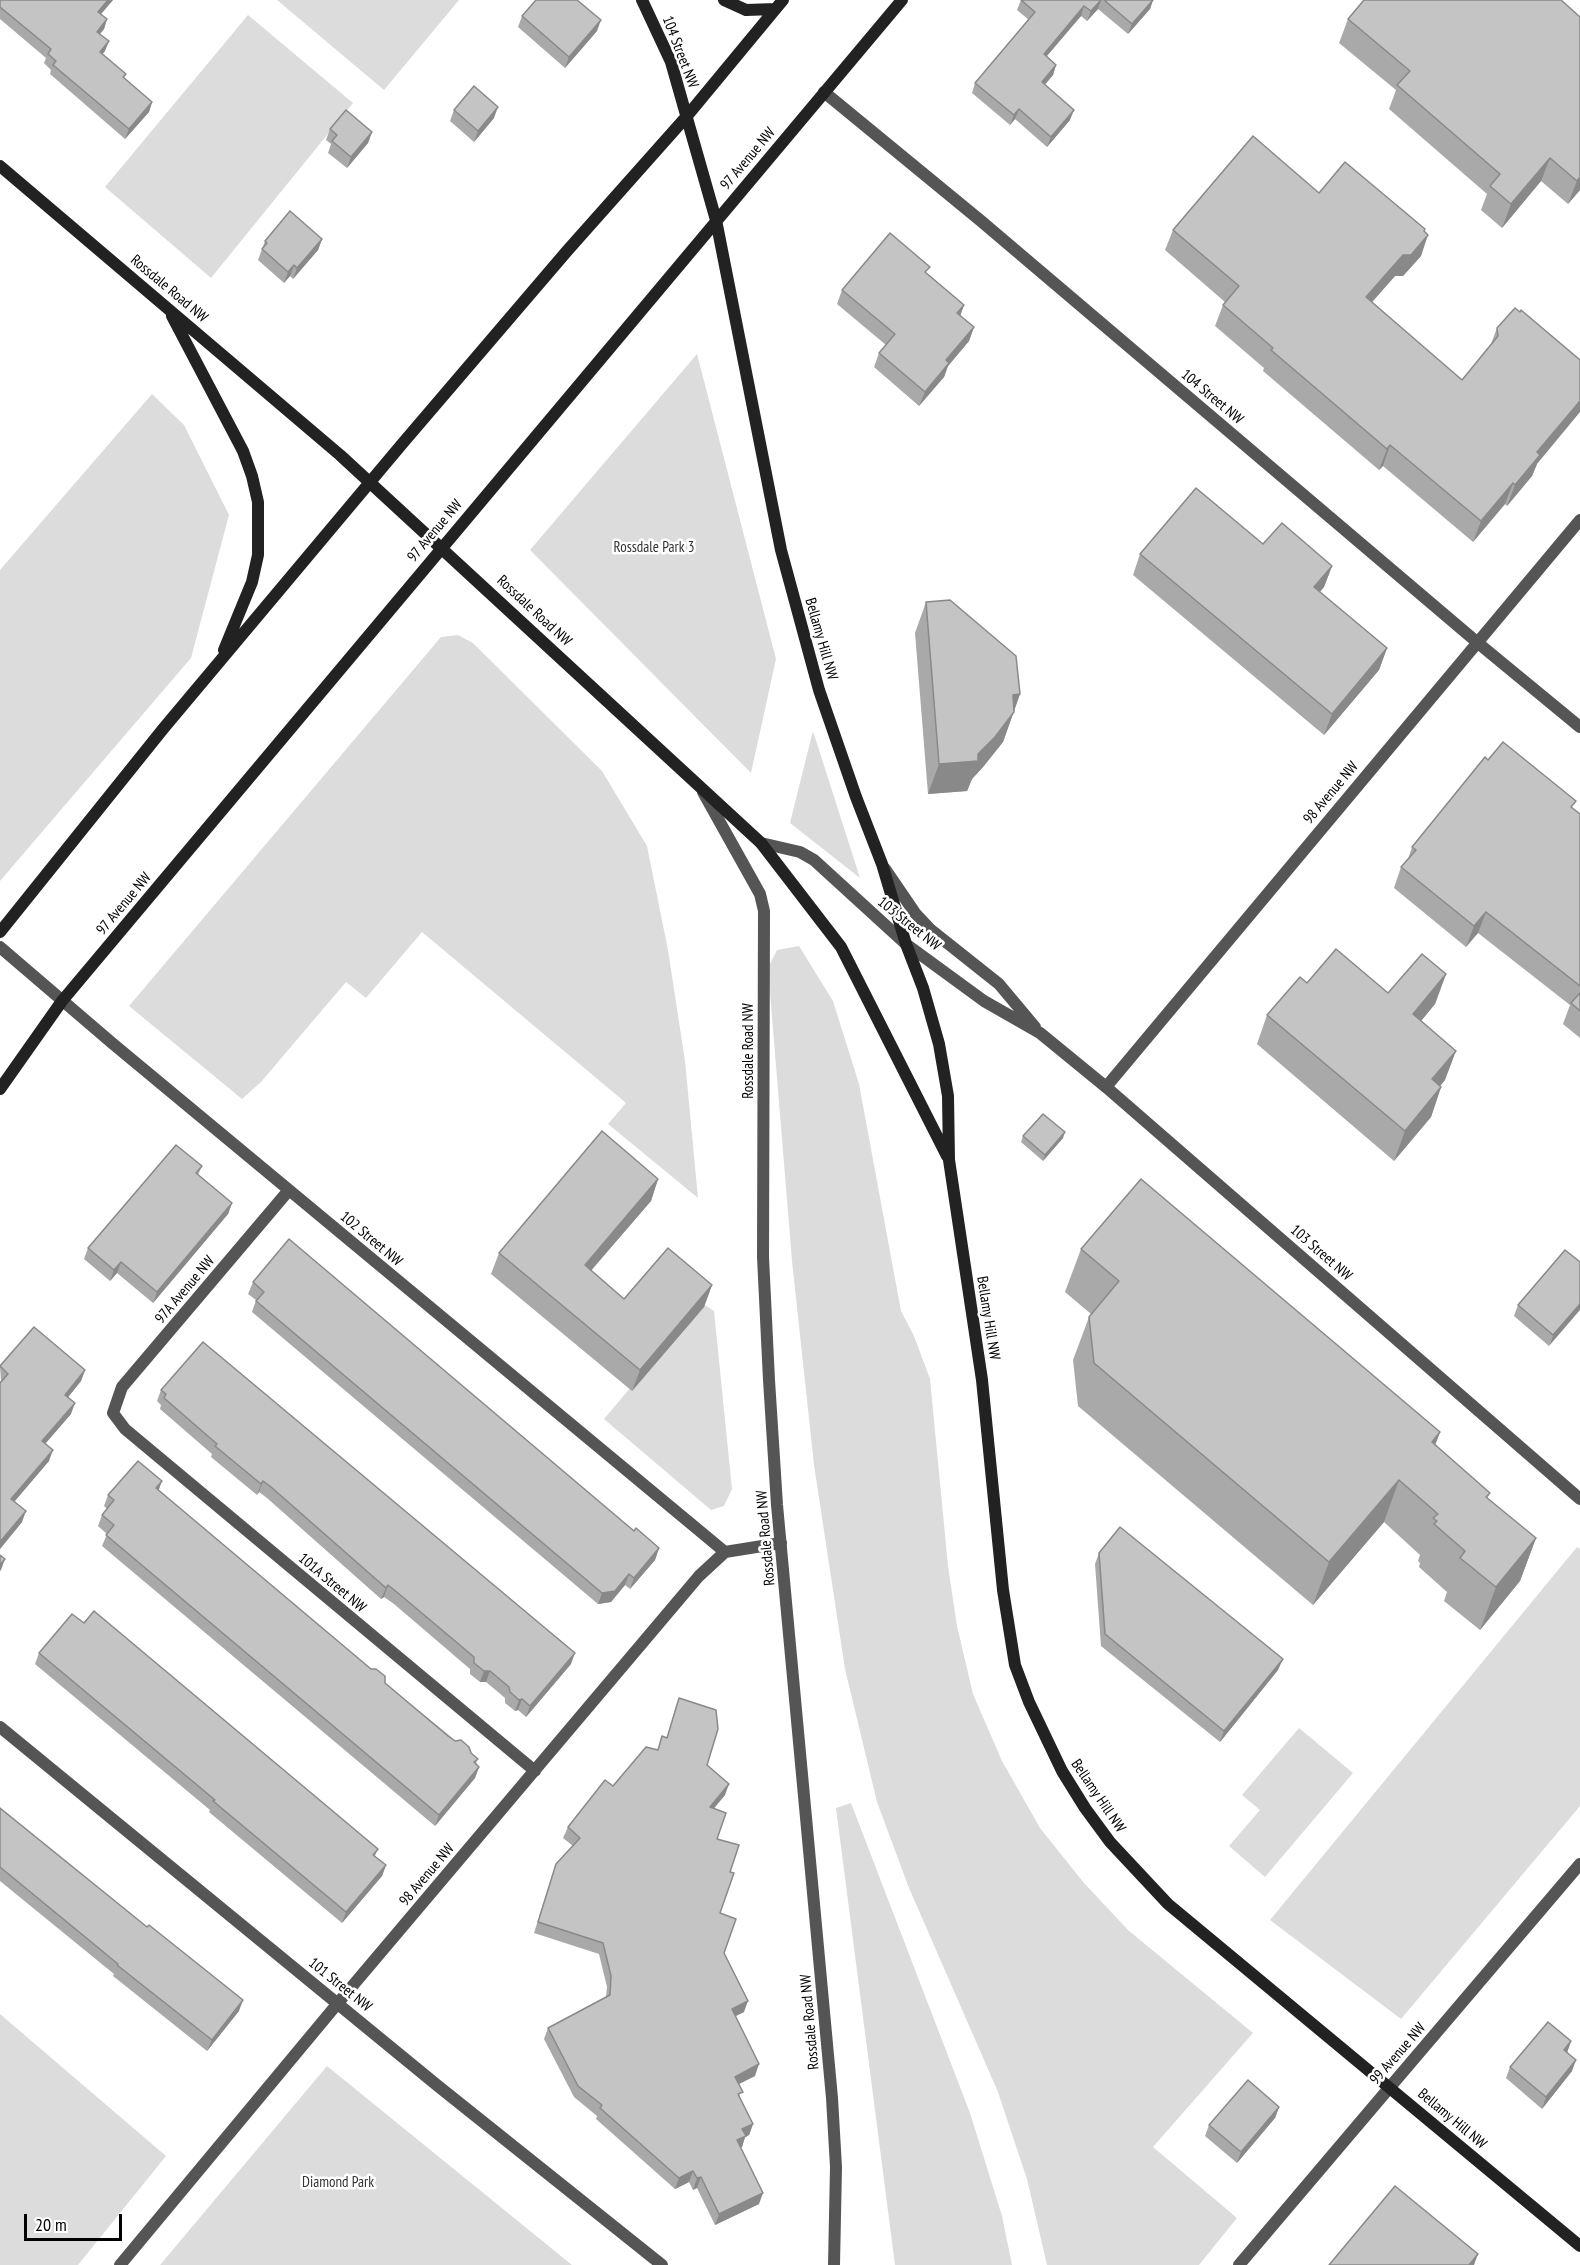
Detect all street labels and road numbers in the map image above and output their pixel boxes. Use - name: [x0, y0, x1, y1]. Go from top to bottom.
- street label: 104 Street NW: [658, 13, 702, 91]
- street label: 97 Avenue NW: [717, 124, 779, 194]
- street label: Rossdale Road NW: [127, 251, 211, 327]
- street label: 104 Street NW: [1177, 366, 1247, 428]
- street label: 97 Avenue NW: [404, 496, 466, 566]
- street label: Rossdale Road NW: [493, 572, 575, 650]
- street label: Bellamy Hill NW: [801, 596, 841, 682]
- street label: 98 Avenue NW: [1300, 758, 1362, 828]
- street label: 97 Avenue NW: [93, 869, 155, 939]
- street label: 103 Street NW: [874, 893, 944, 955]
- street label: Rossdale Road NW: [740, 1003, 758, 1099]
- street label: 102 Street NW: [336, 1208, 406, 1270]
- street label: 103 Street NW: [1286, 1221, 1356, 1285]
- street label: 97A Avenue NW: [151, 1253, 219, 1327]
- street label: Bellamy Hill NW: [973, 1275, 1003, 1361]
- street label: Rossdale Road NW: [753, 1490, 779, 1586]
- street label: 101A Street NW: [294, 1549, 370, 1617]
- street label: Bellamy Hill NW: [1067, 1756, 1129, 1836]
- street label: 98 Avenue NW: [396, 1840, 458, 1910]
- street label: 101 Street NW: [305, 1954, 375, 2016]
- street label: Rossdale Road NW: [797, 1974, 823, 2070]
- street label: 99 Avenue NW: [1366, 2019, 1430, 2089]
- street label: Bellamy Hill NW: [1414, 2085, 1490, 2153]

